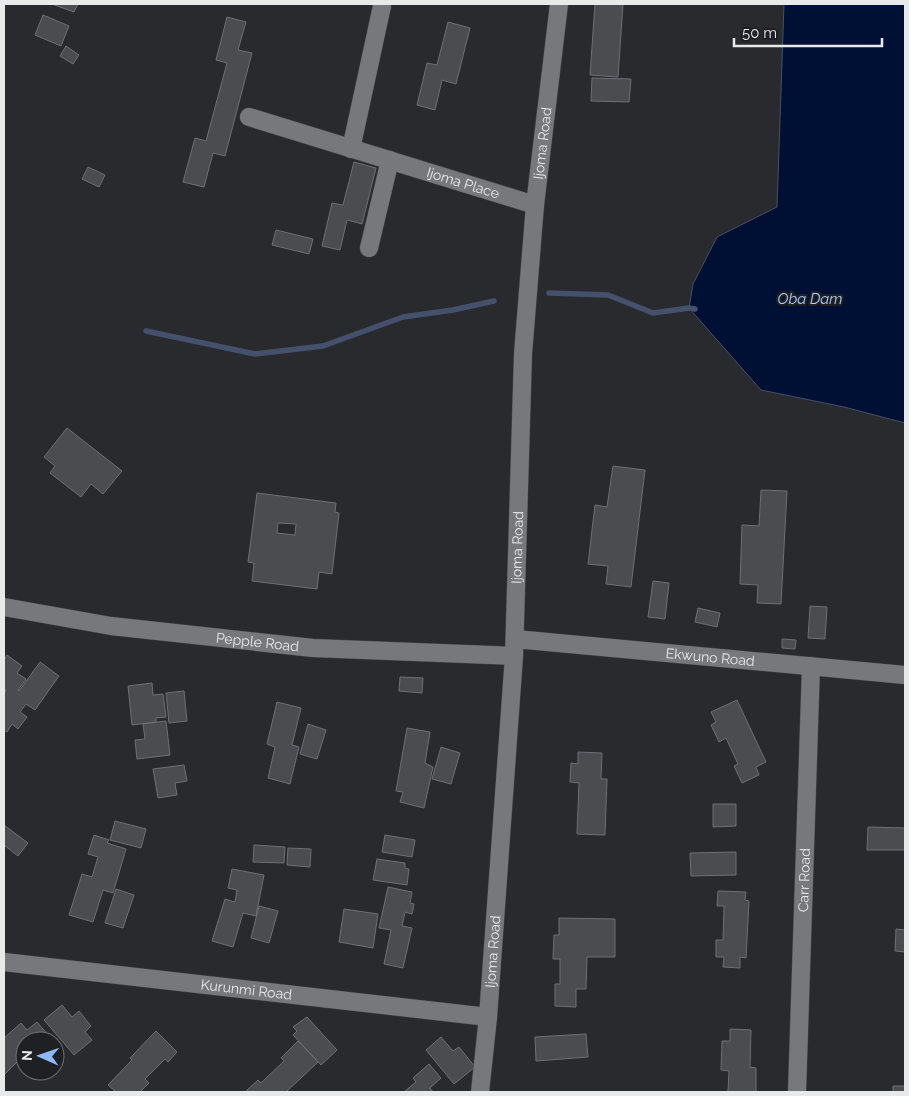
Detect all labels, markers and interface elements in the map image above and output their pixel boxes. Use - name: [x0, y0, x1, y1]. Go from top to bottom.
- scale bar: [734, 15, 882, 47]
- text: 50 m: [742, 24, 777, 42]
- street label: Ijoma Road: [530, 106, 555, 180]
- street label: Ijoma Place: [425, 164, 501, 202]
- water label: Oba Dam: [778, 290, 842, 308]
- street label: Ijoma Road: [508, 511, 526, 584]
- street label: Pepple Road: [215, 629, 300, 654]
- street label: Ekwuno Road: [665, 645, 755, 669]
- street label: Carr Road: [795, 848, 813, 912]
- street label: Ijoma Road: [482, 915, 503, 988]
- street label: Kurunmi Road: [200, 976, 293, 1003]
- north arrow: [15, 1031, 65, 1081]
- text: N: [19, 1050, 35, 1061]

